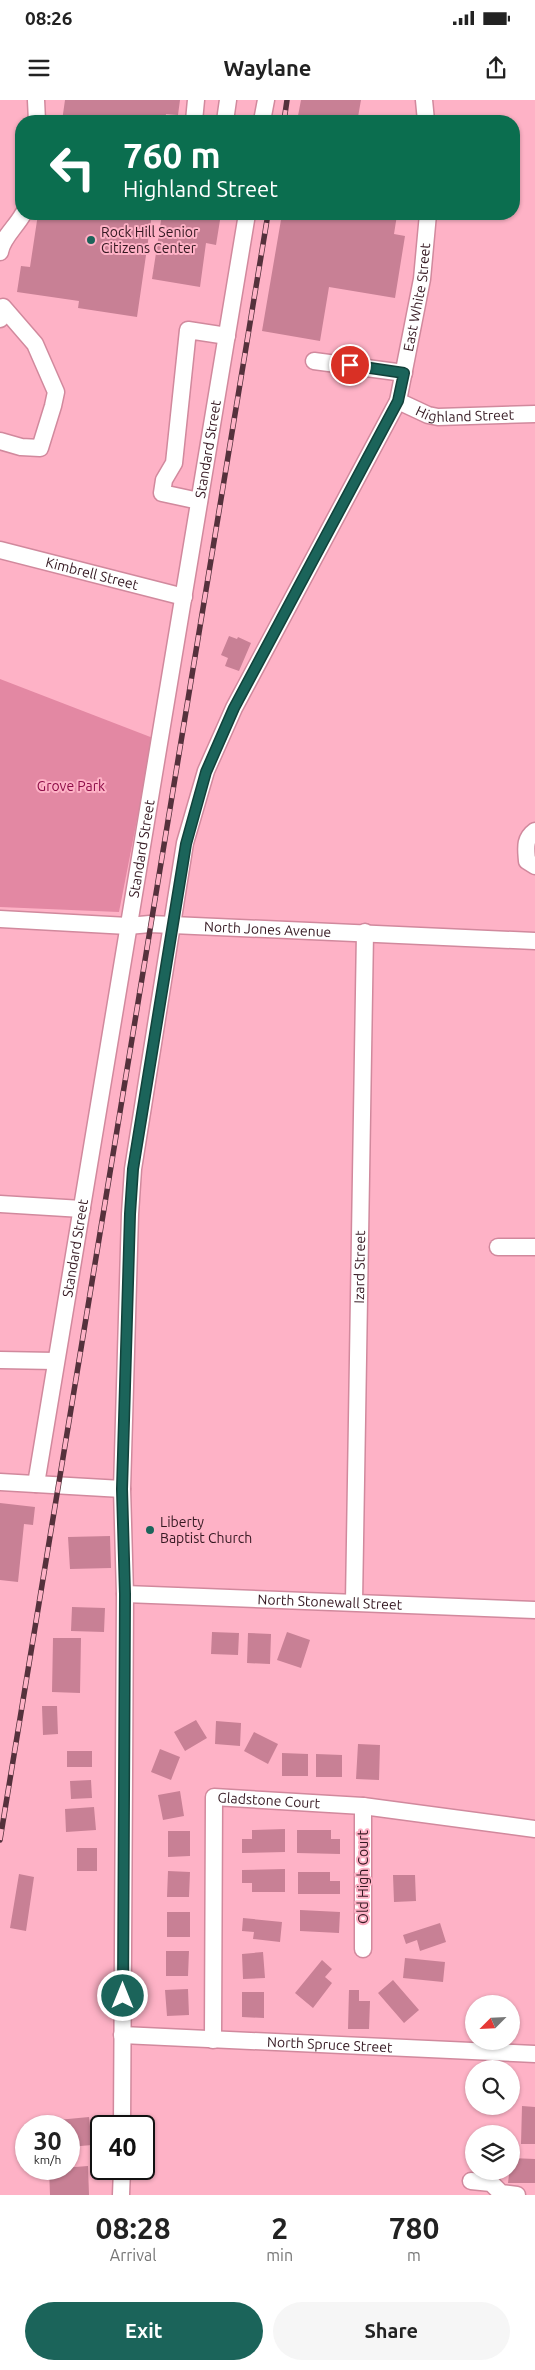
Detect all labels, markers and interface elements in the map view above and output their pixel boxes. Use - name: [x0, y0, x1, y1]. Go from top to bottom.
- text: 08:26: [25, 7, 73, 29]
- icon: menu: [25, 54, 53, 82]
- icon: share: [482, 54, 510, 82]
- text: Waylane: [224, 55, 311, 80]
- icon: left: [40, 135, 105, 200]
- text: 760 m: [123, 135, 221, 175]
- text: Highland Street: [123, 176, 278, 201]
- place label: Rock Hill Senior Citizens Center: [101, 224, 199, 256]
- marker: Rock Hill Senior Citizens Center: [85, 234, 97, 246]
- street label: East White Street: [400, 242, 433, 353]
- pin: [329, 344, 371, 386]
- icon: arrive: [336, 351, 364, 379]
- street label: Standard Street: [192, 398, 224, 499]
- street label: Highland Street: [413, 402, 515, 425]
- street label: Kimbrell Street: [44, 554, 141, 593]
- park label: Grove Park: [37, 778, 105, 794]
- street label: Standard Street: [126, 798, 158, 899]
- street label: North Jones Avenue: [204, 918, 332, 940]
- street label: Standard Street: [59, 1197, 91, 1299]
- street label: Izard Street: [351, 1230, 368, 1304]
- place label: Liberty Baptist Church: [160, 1514, 252, 1546]
- marker: Liberty Baptist Church: [144, 1524, 156, 1536]
- street label: North Stonewall Street: [257, 1591, 403, 1613]
- street label: Gladstone Court: [217, 1789, 321, 1811]
- street label: Old High Court: [355, 1830, 371, 1924]
- position arrow: [96, 1969, 148, 2021]
- north arrow: [465, 1995, 520, 2050]
- map controls: [465, 1995, 520, 2180]
- street label: North Spruce Street: [267, 2034, 393, 2055]
- button: search: [465, 2060, 520, 2115]
- speed limit sign: 40: [90, 2115, 155, 2180]
- button: layers: [465, 2125, 520, 2180]
- text: 30: [33, 2127, 62, 2155]
- text: km/h: [34, 2153, 61, 2166]
- text: 08:28: [96, 2211, 171, 2245]
- text: 2: [271, 2211, 288, 2245]
- text: 780: [389, 2211, 439, 2245]
- text: Arrival: [110, 2246, 156, 2264]
- text: min: [266, 2246, 293, 2264]
- text: m: [407, 2246, 421, 2264]
- button: Exit: [25, 2302, 263, 2360]
- button: Share: [273, 2302, 510, 2360]

